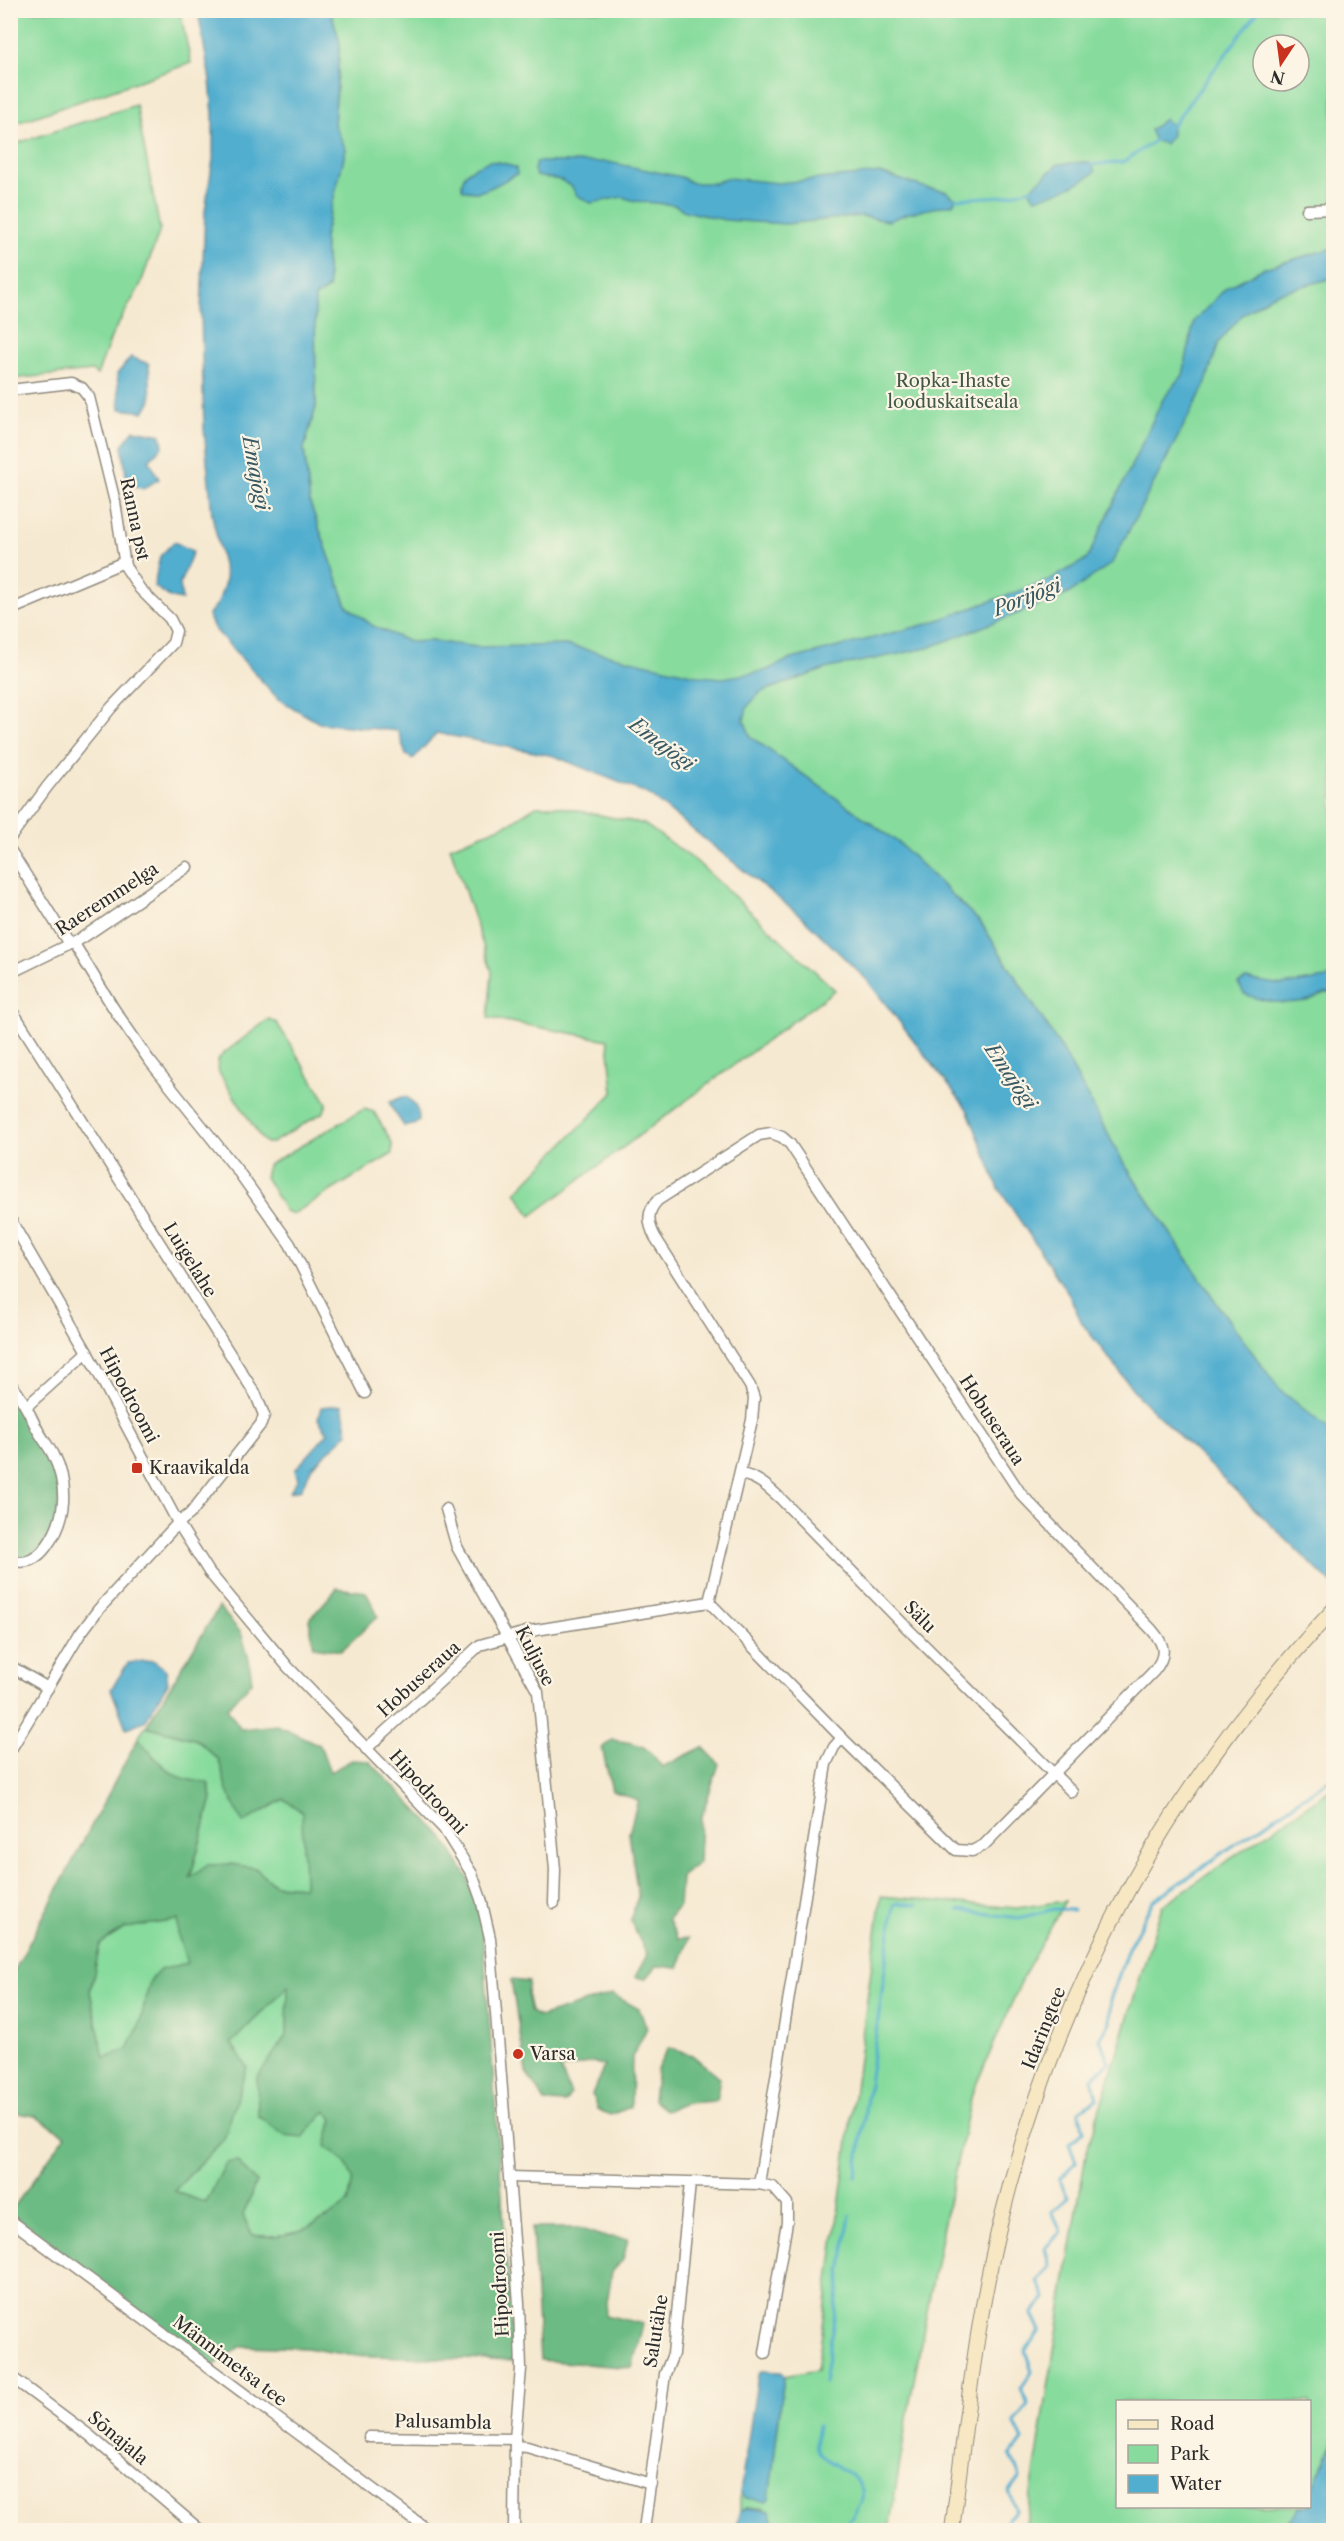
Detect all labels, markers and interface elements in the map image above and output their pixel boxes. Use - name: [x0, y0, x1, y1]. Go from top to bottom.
- north arrow: [1251, 33, 1311, 93]
- text: N: [1269, 66, 1287, 89]
- park label: Ropka-Ihaste looduskaitseala: [888, 370, 1019, 413]
- water label: Emajõgi: [237, 432, 275, 514]
- street label: Ranna pst: [115, 475, 155, 563]
- water label: Porijõgi: [988, 572, 1066, 622]
- water label: Emajõgi: [623, 711, 701, 777]
- street label: Raeremmelga: [52, 857, 163, 940]
- water label: Emajõgi: [979, 1037, 1043, 1115]
- street label: Luigelahe: [158, 1219, 222, 1301]
- street label: Hipodroomi: [94, 1343, 164, 1447]
- street label: Hobuseraua: [955, 1371, 1030, 1470]
- place label: Kraavikalda: [149, 1457, 250, 1479]
- marker: Kraavikalda: [130, 1461, 144, 1475]
- street label: Sälu: [899, 1596, 941, 1638]
- street label: Kuljuse: [511, 1622, 559, 1690]
- street label: Hobuseraua: [373, 1636, 465, 1722]
- street label: Hipodroomi: [384, 1745, 472, 1839]
- street label: Idaringtee: [1017, 1983, 1071, 2073]
- place label: Varsa: [529, 2043, 576, 2065]
- marker: Varsa: [511, 2047, 525, 2061]
- street label: Hipodroomi: [486, 2230, 514, 2337]
- street label: Salutähe: [639, 2293, 673, 2369]
- street label: Männimetsa tee: [169, 2311, 291, 2411]
- legend: [1116, 2400, 1311, 2508]
- street label: Sõnajala: [83, 2406, 153, 2470]
- street label: Palusambla: [394, 2410, 492, 2434]
- text: Road: [1170, 2413, 1215, 2435]
- text: Park: [1170, 2443, 1211, 2465]
- text: Water: [1169, 2473, 1222, 2495]

